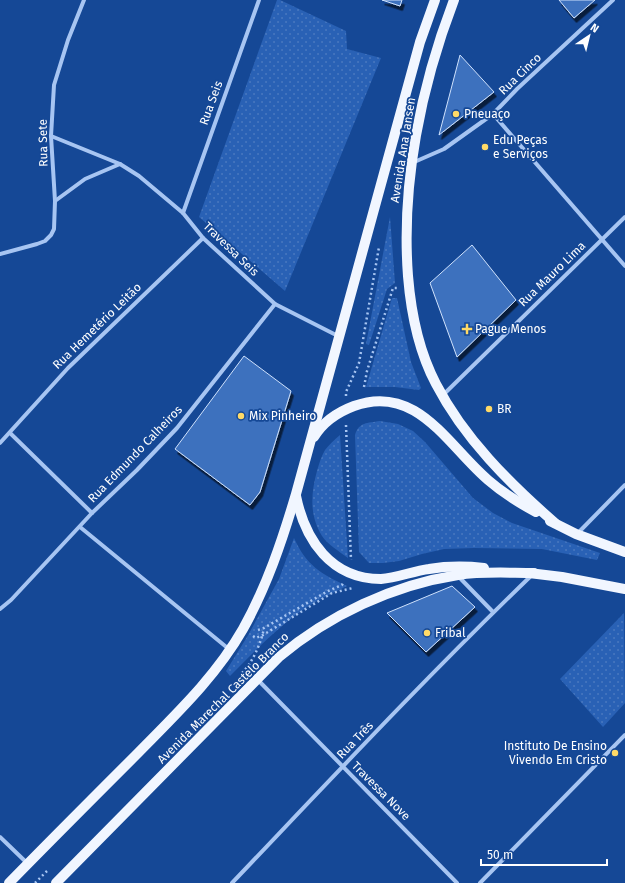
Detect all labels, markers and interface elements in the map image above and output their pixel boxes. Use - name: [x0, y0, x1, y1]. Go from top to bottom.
- north arrow: [569, 16, 609, 56]
- text: N: [588, 21, 601, 36]
- street label: Rua Cinco: [496, 50, 544, 98]
- street label: Rua Seis: [197, 79, 226, 127]
- street label: Avenida Ana Jansen: [388, 96, 418, 204]
- place label: Pneuaço: [464, 107, 510, 121]
- marker: Pneuaço: [451, 109, 461, 119]
- street label: Rua Sete: [36, 119, 50, 167]
- place label: Edu Peças e Serviços: [493, 133, 548, 161]
- marker: Edu Peças e Serviços: [480, 142, 490, 152]
- street label: Travessa Seis: [200, 219, 262, 279]
- street label: Rua Mauro Lima: [516, 239, 588, 309]
- street label: Rua Hemetério Leitão: [50, 280, 144, 372]
- place label: Pague Menos: [475, 322, 546, 336]
- marker: Pague Menos: [462, 324, 472, 334]
- street label: Rua Edmundo Calheiros: [85, 402, 185, 505]
- place label: BR: [497, 402, 512, 416]
- marker: BR: [484, 404, 494, 414]
- place label: Mix Pinheiro: [249, 409, 316, 423]
- marker: Mix Pinheiro: [236, 411, 246, 421]
- place label: Fribal: [435, 626, 466, 640]
- marker: Fribal: [422, 628, 432, 638]
- street label: Avenida Marechal Castelo Branco: [155, 630, 291, 766]
- street label: Rua Três: [334, 718, 376, 761]
- place label: Instituto De Ensino Vivendo Em Cristo: [504, 739, 607, 767]
- marker: Instituto De Ensino Vivendo Em Cristo: [610, 748, 620, 758]
- street label: Travessa Nove: [349, 759, 413, 823]
- scale bar: [481, 841, 607, 867]
- text: 50 m: [487, 848, 513, 862]

